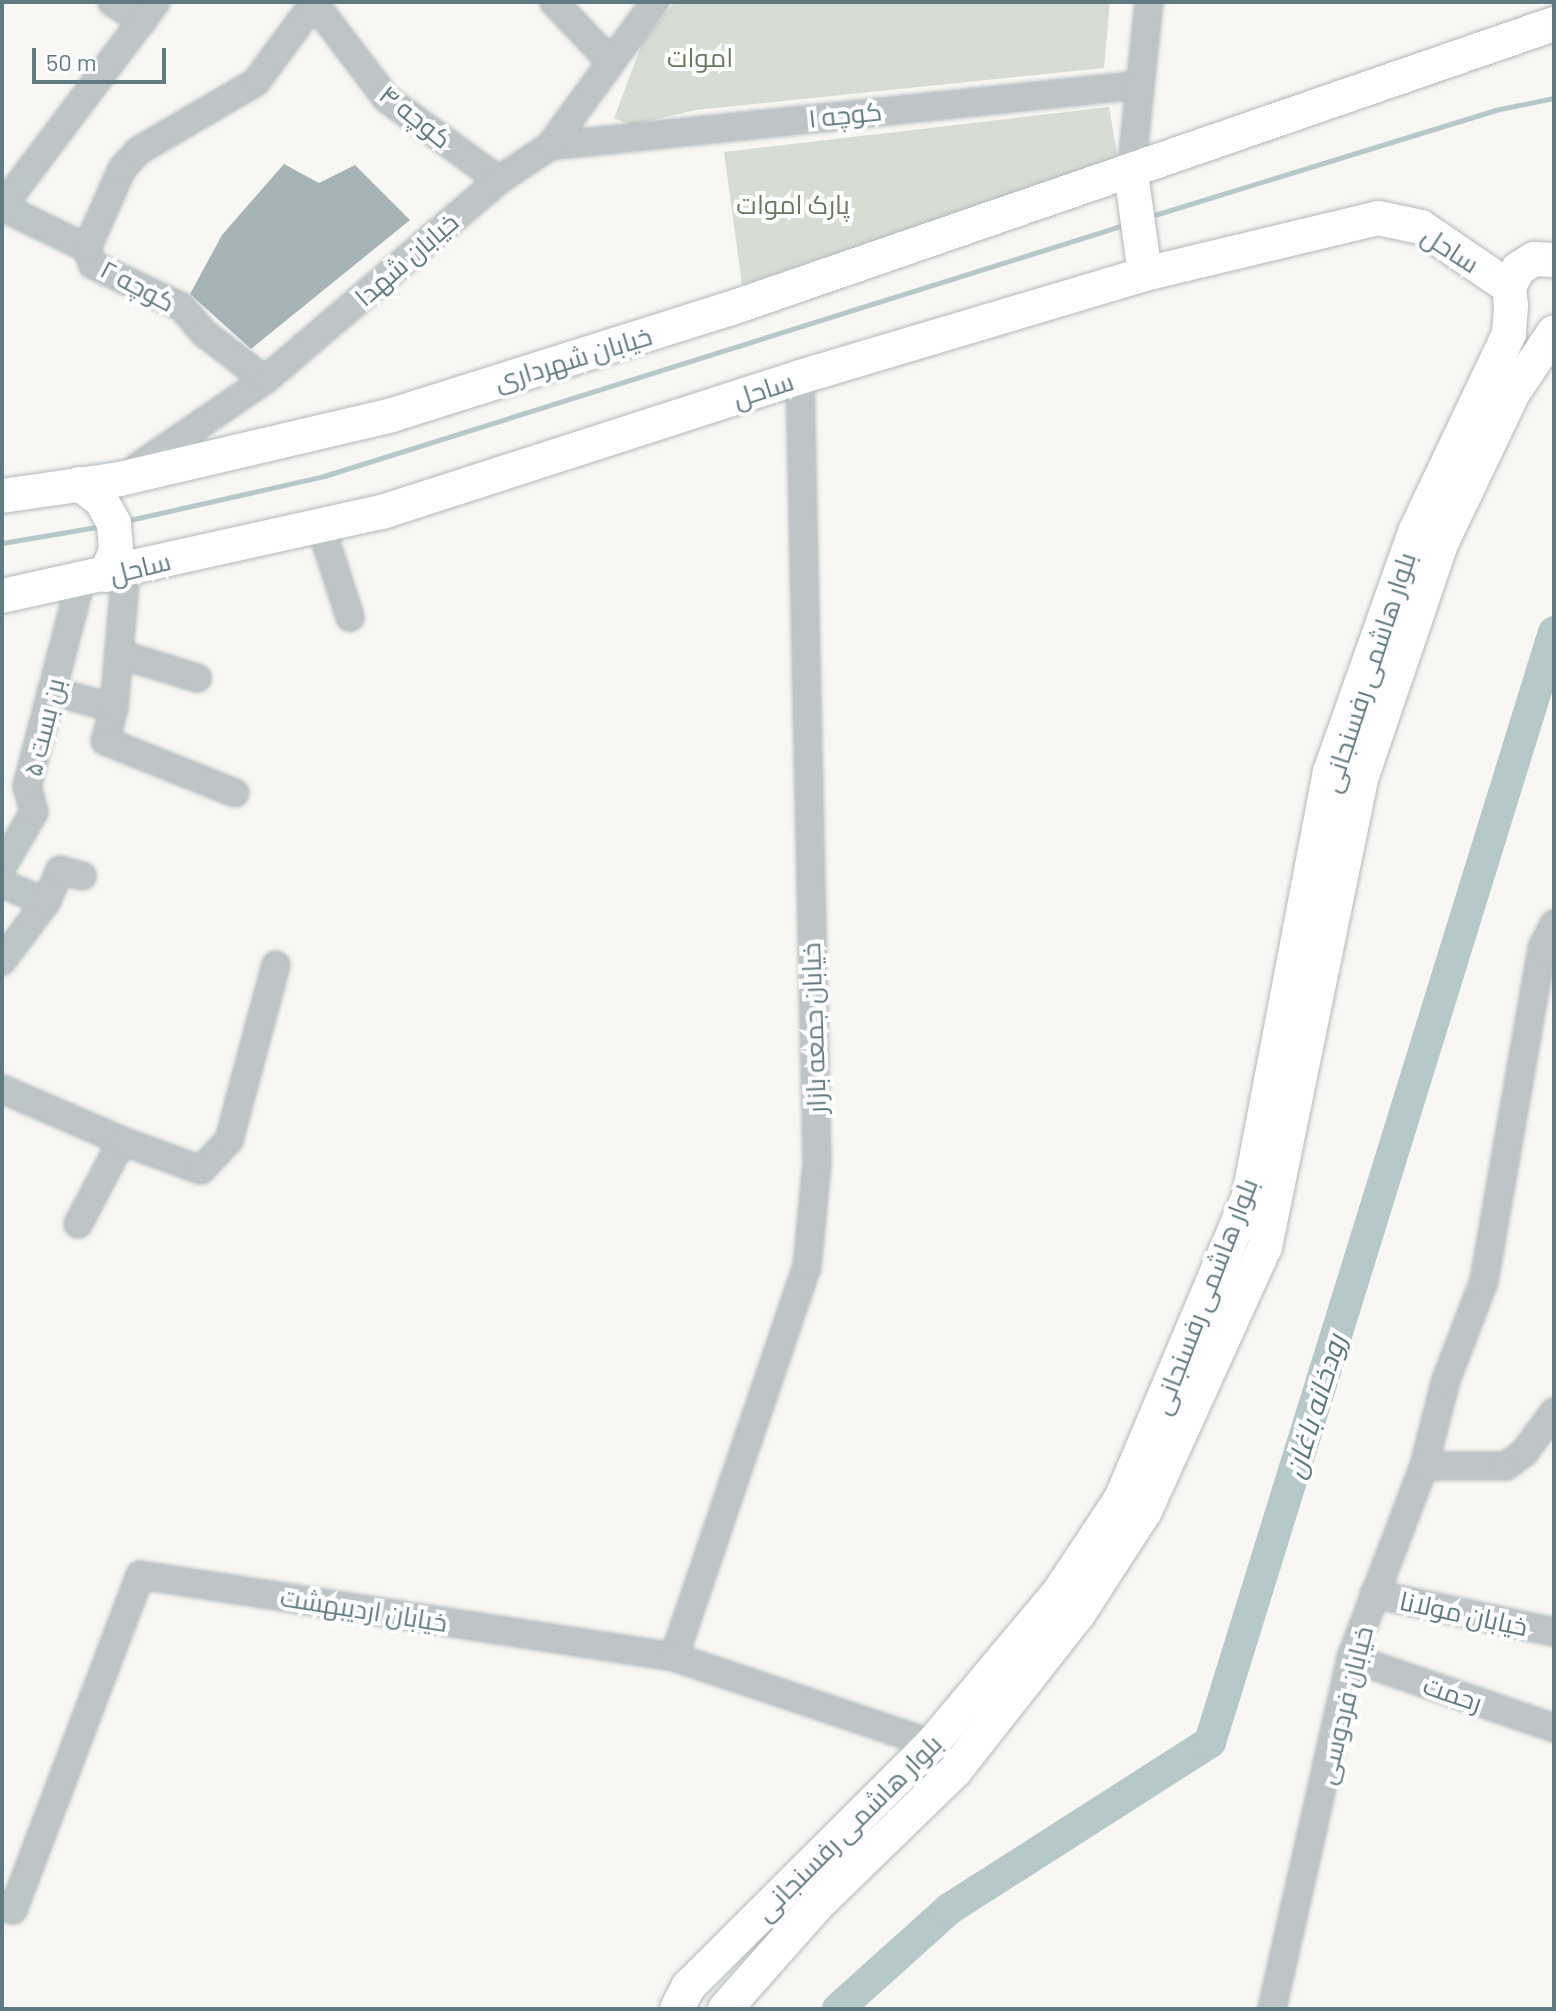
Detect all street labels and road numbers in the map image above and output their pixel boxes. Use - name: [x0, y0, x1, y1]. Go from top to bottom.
- street label: کوچه ۴: [374, 78, 458, 154]
- street label: کوچه ۱: [807, 95, 883, 133]
- street label: خیابان شهدا: [348, 206, 464, 312]
- street label: ساحل: [1417, 219, 1485, 279]
- street label: کوچه ۲: [96, 253, 180, 317]
- street label: خیابان شهرداری: [490, 319, 656, 397]
- street label: ساحل: [729, 365, 797, 413]
- street label: ساحل: [106, 544, 174, 590]
- street label: بلوار هاشمی رفسنجانی: [1314, 548, 1422, 796]
- street label: بن بست ۵: [16, 675, 70, 779]
- street label: خیابان جمعه بازار: [794, 942, 832, 1114]
- street label: بلوار هاشمی رفسنجانی: [1145, 1173, 1263, 1419]
- street label: خیابان اردیبهشت: [278, 1580, 450, 1638]
- street label: خیابان مولانا: [1397, 1584, 1531, 1642]
- street label: خیابان فردوسی: [1309, 1623, 1379, 1787]
- street label: رحمت: [1420, 1668, 1486, 1718]
- street label: بلوار هاشمی رفسنجانی: [748, 1727, 948, 1927]

